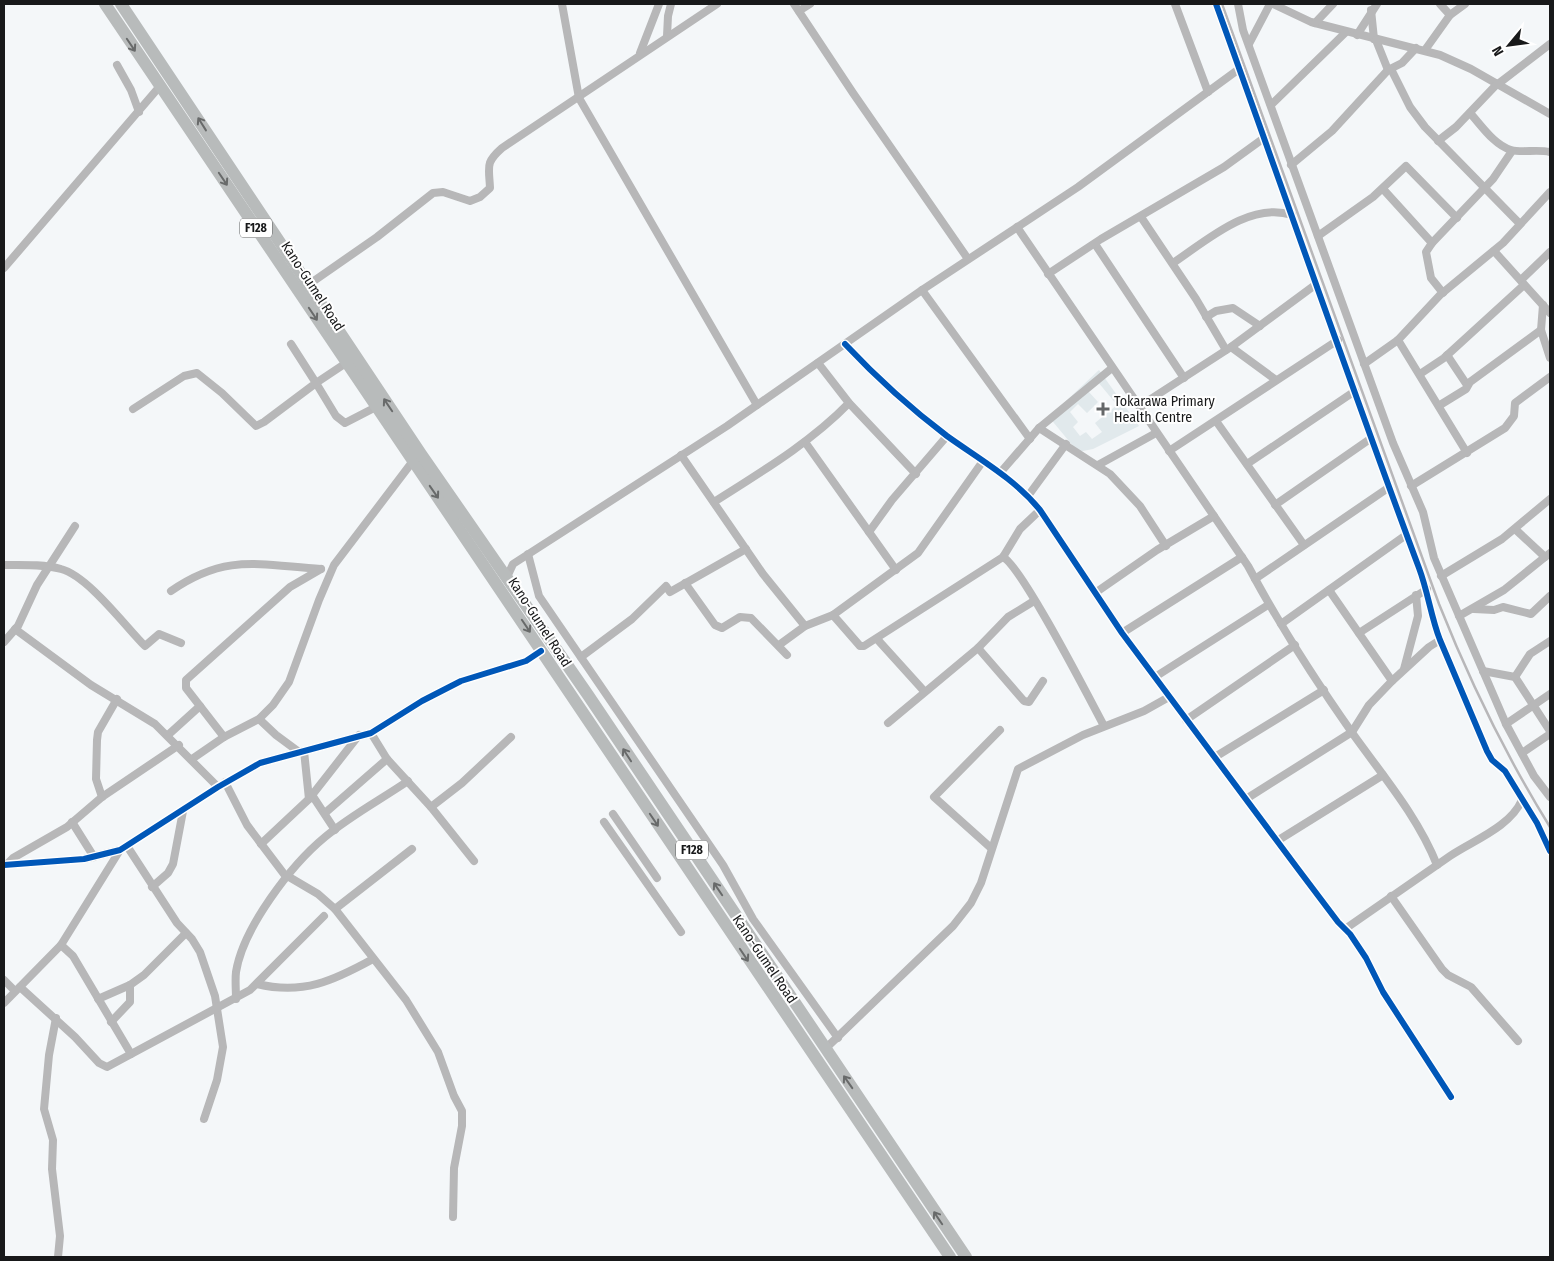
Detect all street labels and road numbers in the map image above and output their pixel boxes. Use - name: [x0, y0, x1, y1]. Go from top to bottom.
- road number: F128: [240, 218, 272, 238]
- street label: Kano-Gumel Road: [277, 238, 348, 334]
- street label: Kano-Gumel Road: [504, 574, 575, 670]
- road number: F128: [676, 840, 708, 860]
- street label: Kano-Gumel Road: [729, 912, 800, 1007]

